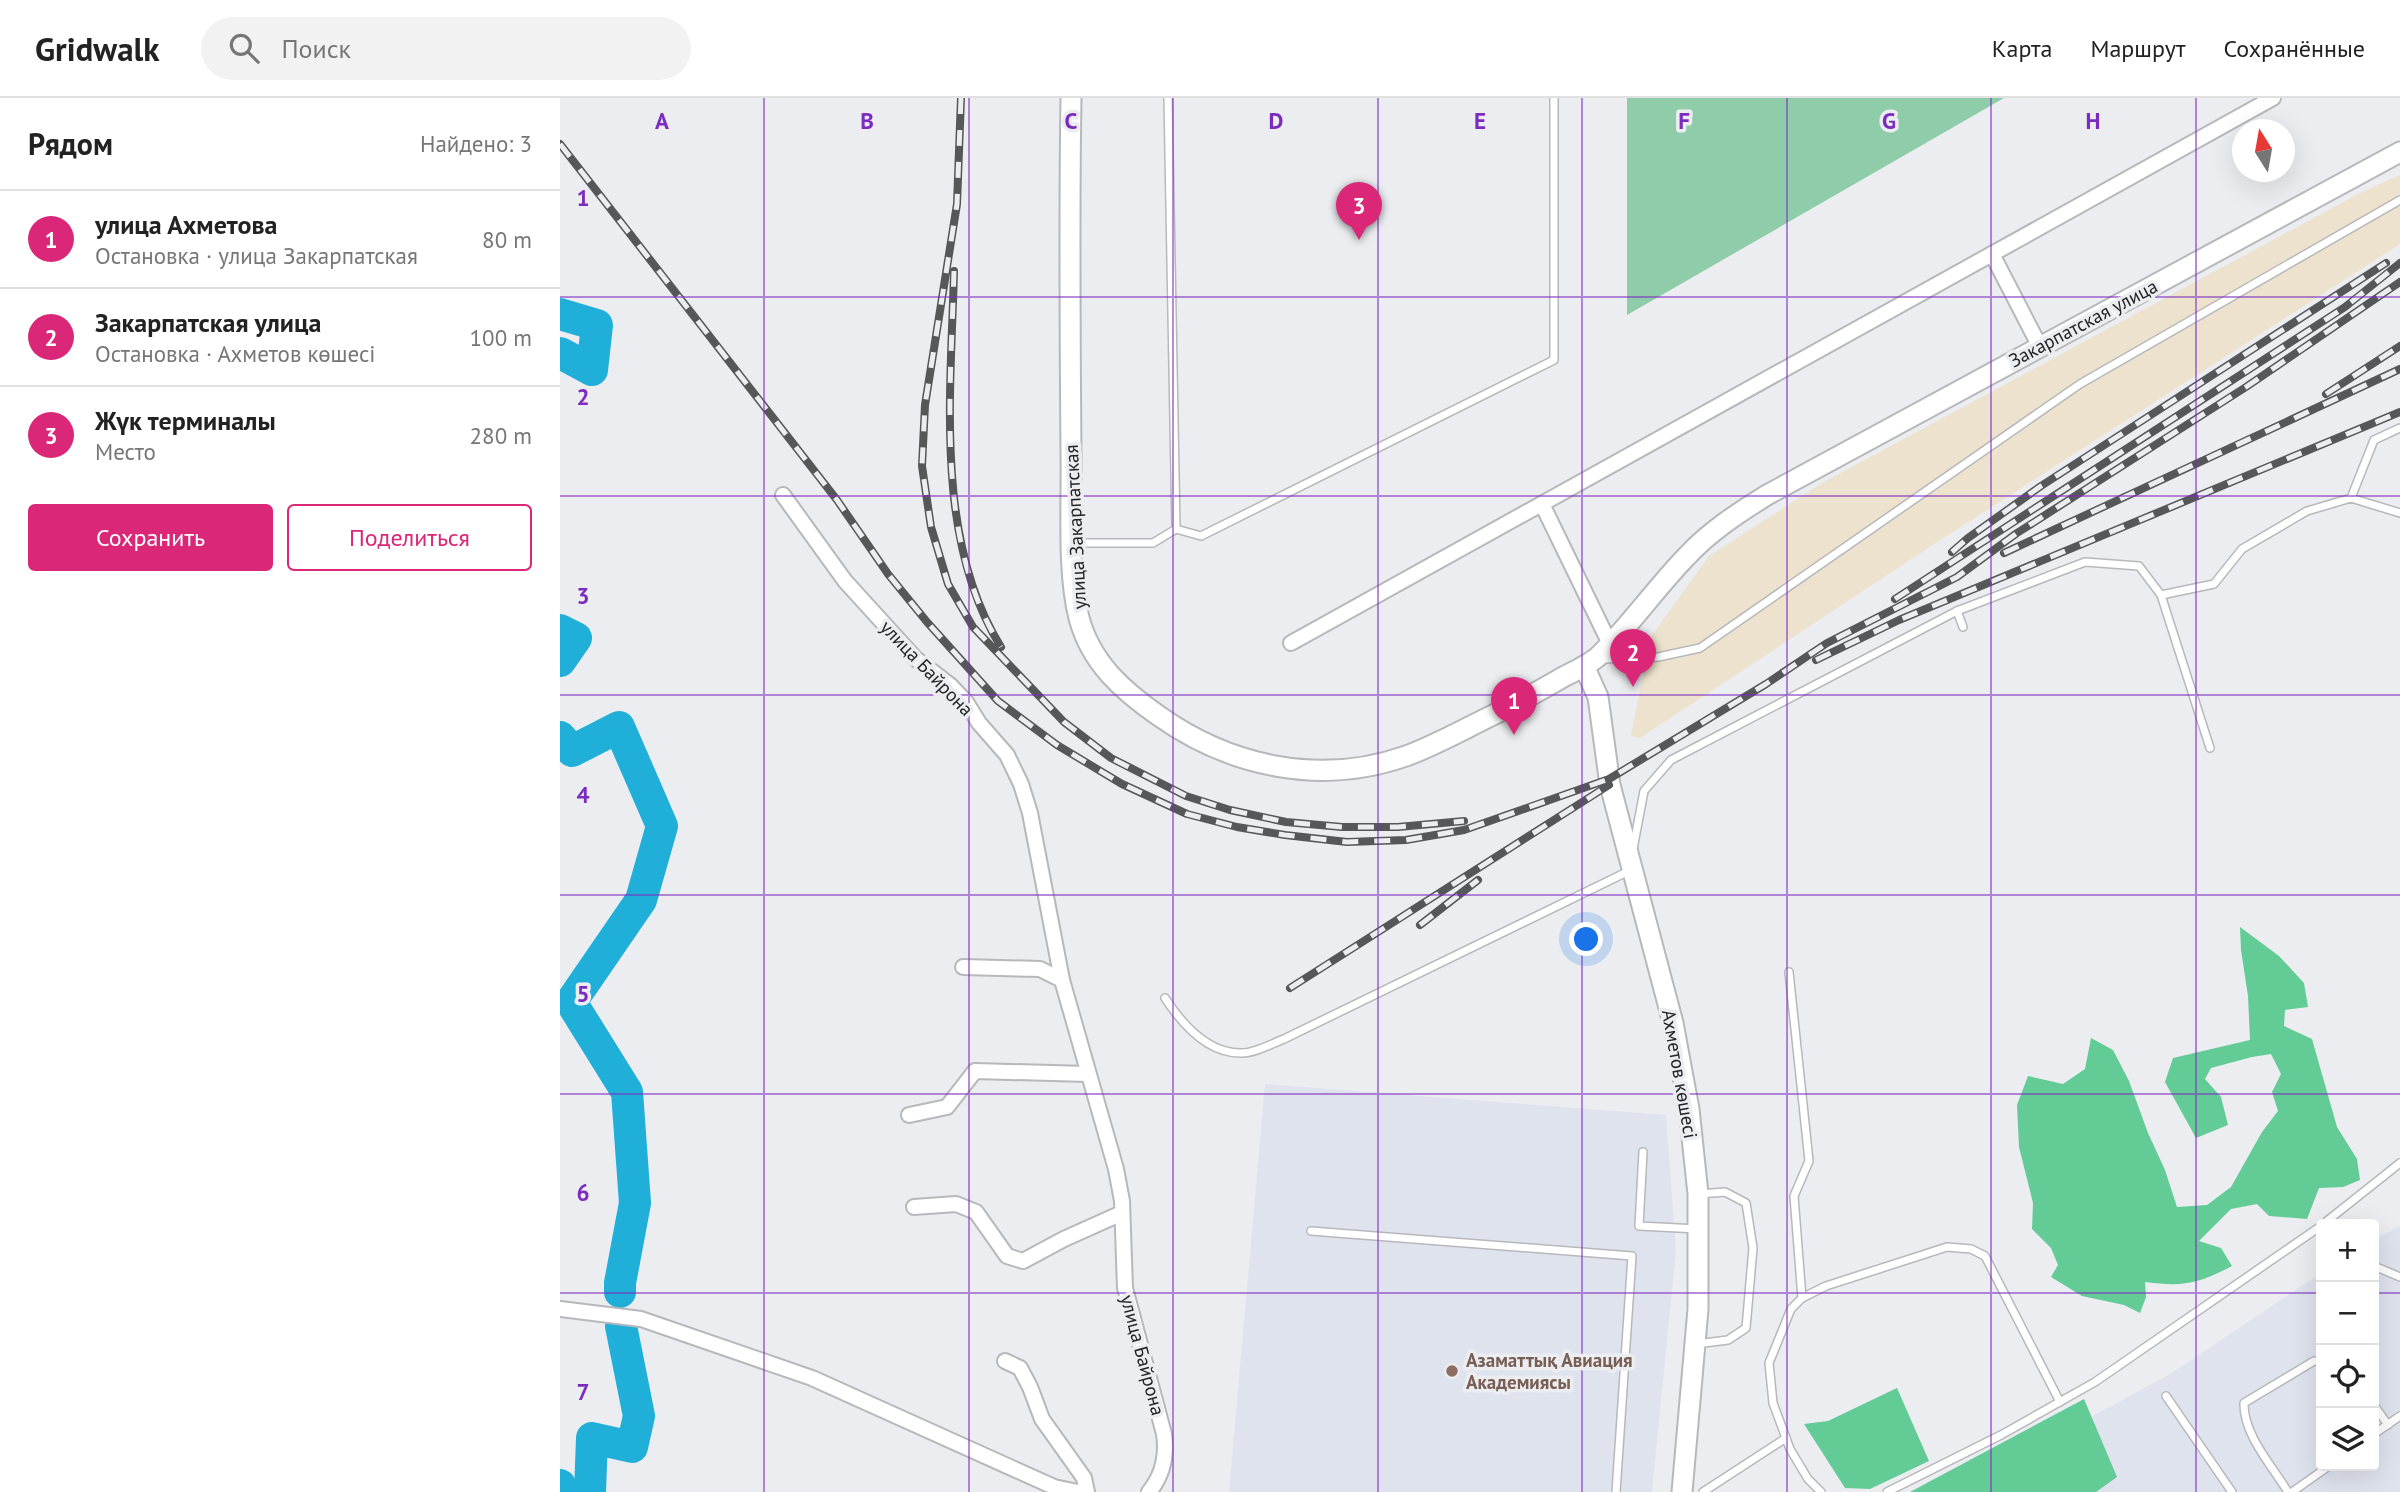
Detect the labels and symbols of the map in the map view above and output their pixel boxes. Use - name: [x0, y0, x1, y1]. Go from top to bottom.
- text: A: [655, 106, 669, 135]
- text: B: [860, 106, 874, 135]
- text: C: [1065, 106, 1078, 135]
- text: D: [1269, 106, 1283, 135]
- text: E: [1474, 106, 1486, 135]
- text: F: [1678, 106, 1690, 135]
- text: G: [1882, 106, 1896, 135]
- text: H: [2086, 106, 2100, 135]
- north arrow: [2232, 119, 2295, 182]
- pin: 3: [1336, 182, 1382, 240]
- text: 1: [576, 183, 590, 212]
- street label: Закарпатская улица: [2005, 274, 2161, 372]
- text: 2: [576, 382, 590, 411]
- street label: улица Закарпатская: [1059, 444, 1091, 610]
- text: 3: [576, 581, 590, 610]
- street label: улица Байрона: [875, 615, 979, 721]
- pin: 2: [1610, 629, 1656, 687]
- pin: 1: [1491, 677, 1537, 735]
- text: 4: [576, 780, 590, 809]
- your location: [1569, 922, 1603, 956]
- text: 5: [576, 979, 590, 1008]
- street label: Ахметов көшесі: [1657, 1008, 1703, 1140]
- text: 6: [576, 1178, 590, 1207]
- street label: улица Байрона: [1115, 1292, 1171, 1418]
- place label: Азаматтық Авиация Академиясы: [1466, 1348, 1633, 1394]
- marker: Азаматтық Авиация Академиясы: [1444, 1363, 1460, 1379]
- text: 7: [576, 1377, 590, 1406]

